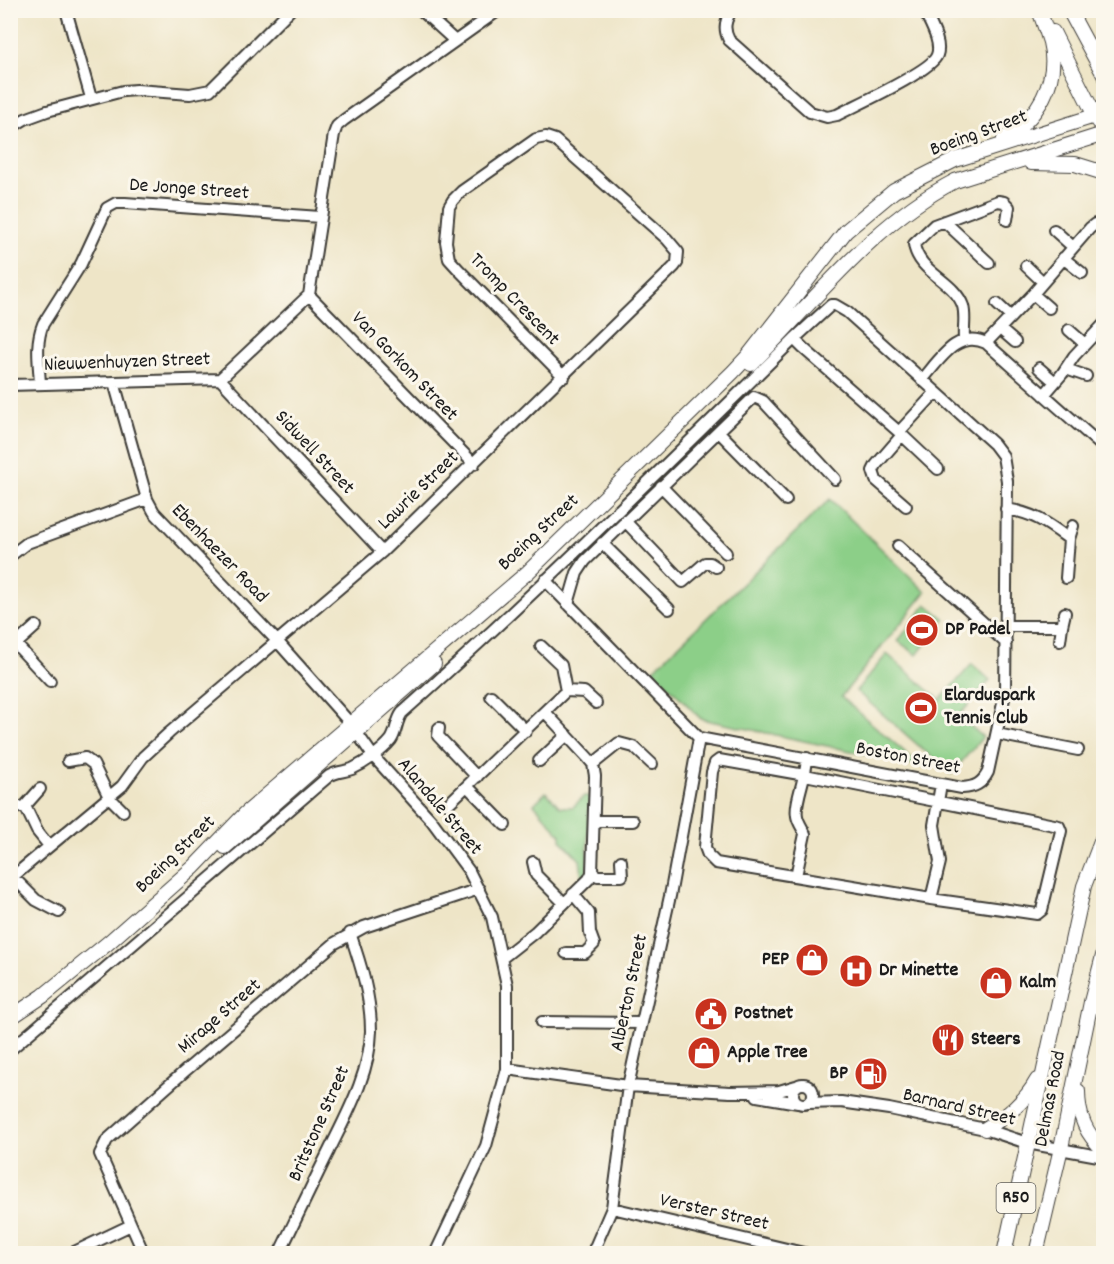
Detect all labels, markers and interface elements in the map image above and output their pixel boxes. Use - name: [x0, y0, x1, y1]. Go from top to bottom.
- street label: Boeing Street: [926, 103, 1032, 165]
- street label: De Jonge Street: [128, 172, 250, 208]
- street label: Tromp Crescent: [462, 247, 566, 353]
- street label: Van Gorkom Street: [344, 306, 464, 428]
- street label: Nieuwenhuyzen Street: [43, 346, 211, 380]
- street label: Sidwell Street: [268, 405, 360, 501]
- street label: Lawrie Street: [372, 445, 466, 537]
- street label: Boeing Street: [492, 488, 586, 578]
- street label: Ebenhaezer Road: [164, 498, 274, 610]
- sports icon: DP Padel: [904, 612, 940, 648]
- place label: DP Padel: [945, 616, 1011, 644]
- place label: Elarduspark Tennis Club: [944, 682, 1035, 733]
- sports icon: Elarduspark Tennis Club: [903, 690, 939, 726]
- street label: Boston Street: [854, 735, 962, 783]
- street label: Alandale Street: [390, 752, 488, 862]
- street label: Boeing Street: [130, 809, 222, 901]
- street label: Alberton Street: [604, 932, 656, 1054]
- shop icon: PEP: [794, 942, 830, 978]
- place label: PEP: [762, 946, 789, 974]
- hospital icon: Dr Minette: [838, 953, 874, 989]
- place label: Dr Minette: [879, 957, 958, 985]
- shop icon: Kalm: [978, 965, 1014, 1001]
- place label: Kalm: [1019, 969, 1056, 997]
- street label: Mirage Street: [172, 973, 268, 1061]
- public building icon: Postnet: [693, 996, 729, 1032]
- place label: Postnet: [734, 1000, 794, 1028]
- restaurant icon: Steers: [930, 1022, 966, 1058]
- place label: Steers: [971, 1026, 1021, 1054]
- shop icon: Apple Tree: [686, 1035, 722, 1071]
- place label: Apple Tree: [727, 1039, 808, 1067]
- street label: Delmas Road: [1028, 1049, 1074, 1149]
- fuel station icon: BP: [853, 1056, 889, 1092]
- place label: BP: [829, 1060, 848, 1088]
- street label: Britstone Street: [282, 1062, 358, 1186]
- street label: Barnard Street: [900, 1081, 1018, 1135]
- road number: R50: [996, 1183, 1036, 1213]
- street label: Verster Street: [657, 1187, 771, 1239]

